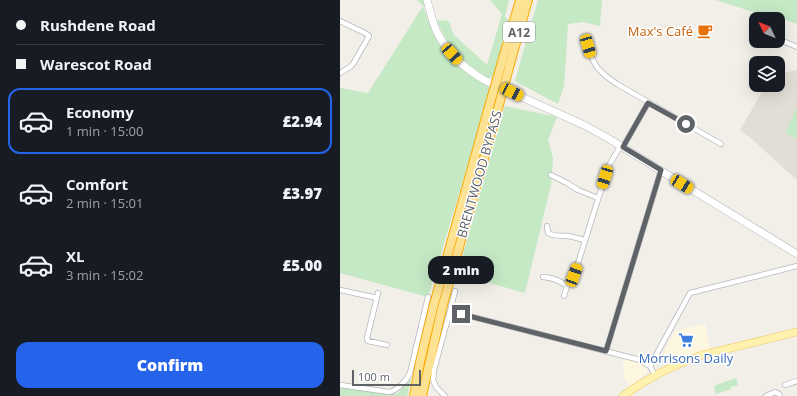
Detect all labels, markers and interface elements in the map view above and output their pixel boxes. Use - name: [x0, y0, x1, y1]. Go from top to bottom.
- north arrow: [749, 12, 785, 48]
- map controls: [749, 12, 785, 92]
- text: Rushdene Road: [40, 15, 156, 35]
- road number: A12: [503, 22, 535, 42]
- place label: Max's Café: [628, 22, 693, 40]
- cafe icon: Max's Café: [696, 22, 714, 40]
- car: [579, 33, 597, 59]
- car: [440, 41, 464, 67]
- text: Warescot Road: [40, 54, 152, 74]
- button: layers: [749, 56, 785, 92]
- car: [499, 81, 525, 103]
- text: Economy: [66, 102, 134, 122]
- icon: car: [18, 103, 54, 139]
- street label: BRENTWOOD BYPASS: [452, 108, 506, 240]
- text: £2.94: [283, 111, 322, 131]
- route start: [677, 115, 695, 133]
- text: 1 min · 15:00: [66, 122, 143, 140]
- car: [596, 164, 614, 190]
- car: [669, 173, 695, 195]
- text: Comfort: [66, 174, 128, 194]
- icon: car: [18, 175, 54, 211]
- text: £3.97: [283, 183, 322, 203]
- text: 2 min · 15:01: [66, 194, 143, 212]
- text: XL: [66, 246, 84, 266]
- icon: car: [18, 247, 54, 283]
- text: £5.00: [283, 255, 322, 275]
- callout: 2 min: [428, 256, 494, 284]
- text: 2 min: [443, 261, 479, 279]
- car: [564, 262, 584, 288]
- text: 3 min · 15:02: [66, 266, 143, 284]
- route end: [452, 305, 470, 323]
- supermarket icon: Morrisons Daily: [677, 331, 695, 349]
- button: Confirm: [16, 342, 324, 388]
- place label: Morrisons Daily: [639, 349, 734, 367]
- scale bar: [352, 368, 421, 387]
- text: 100 m: [358, 369, 390, 384]

